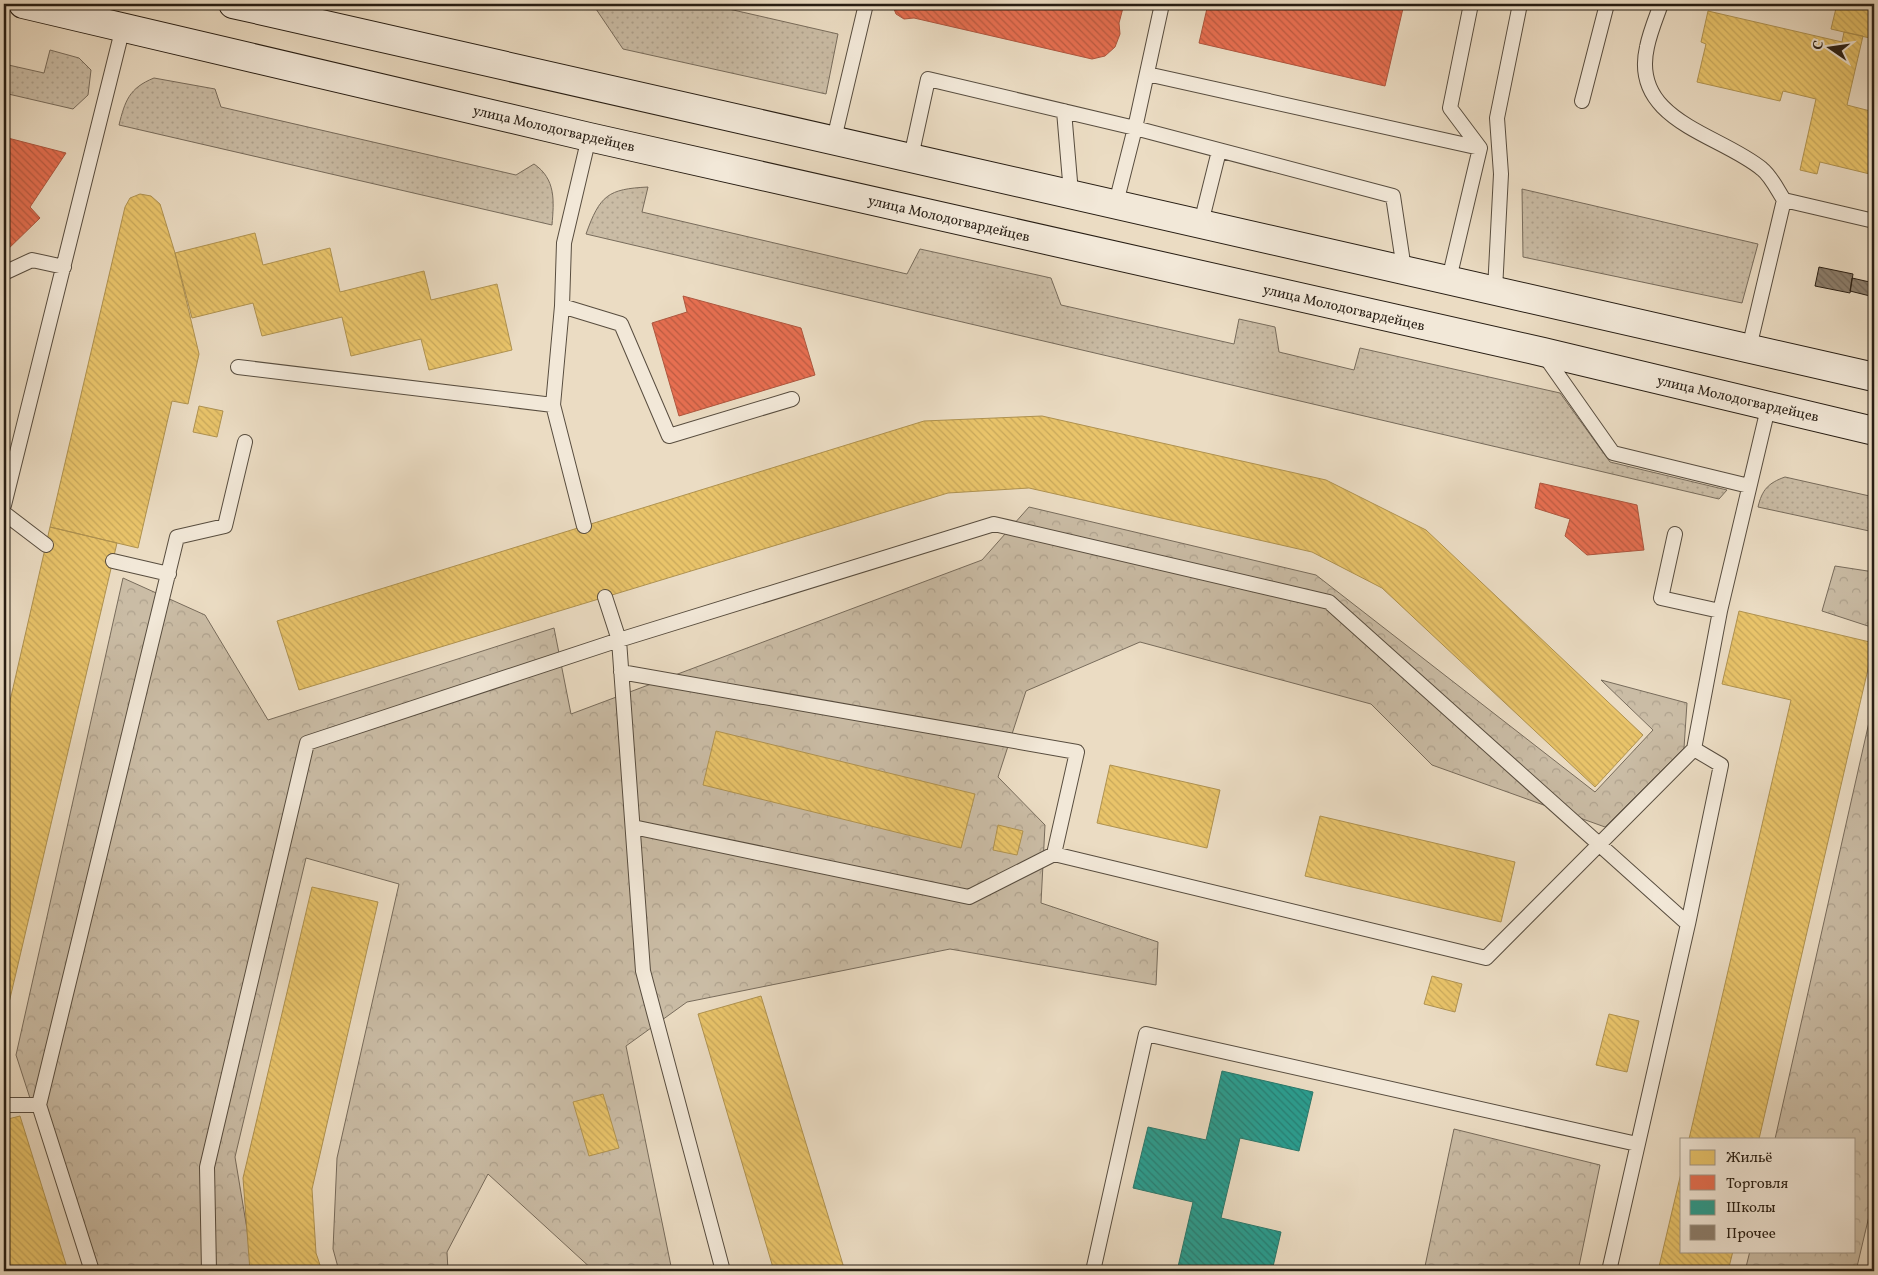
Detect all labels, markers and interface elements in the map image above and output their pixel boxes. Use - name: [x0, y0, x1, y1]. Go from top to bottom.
- north arrow: [1806, 22, 1856, 72]
- text: С: [1809, 39, 1829, 52]
- street label: улица Молодогвардейцев: [471, 102, 637, 157]
- street label: улица Молодогвардейцев: [866, 192, 1032, 247]
- street label: улица Молодогвардейцев: [1261, 281, 1427, 336]
- street label: улица Молодогвардейцев: [1655, 372, 1821, 427]
- legend: [1680, 1138, 1856, 1252]
- text: Жильё: [1726, 1148, 1772, 1169]
- text: Торговля: [1726, 1174, 1788, 1195]
- text: Школы: [1726, 1198, 1776, 1219]
- text: Прочее: [1726, 1224, 1776, 1245]

